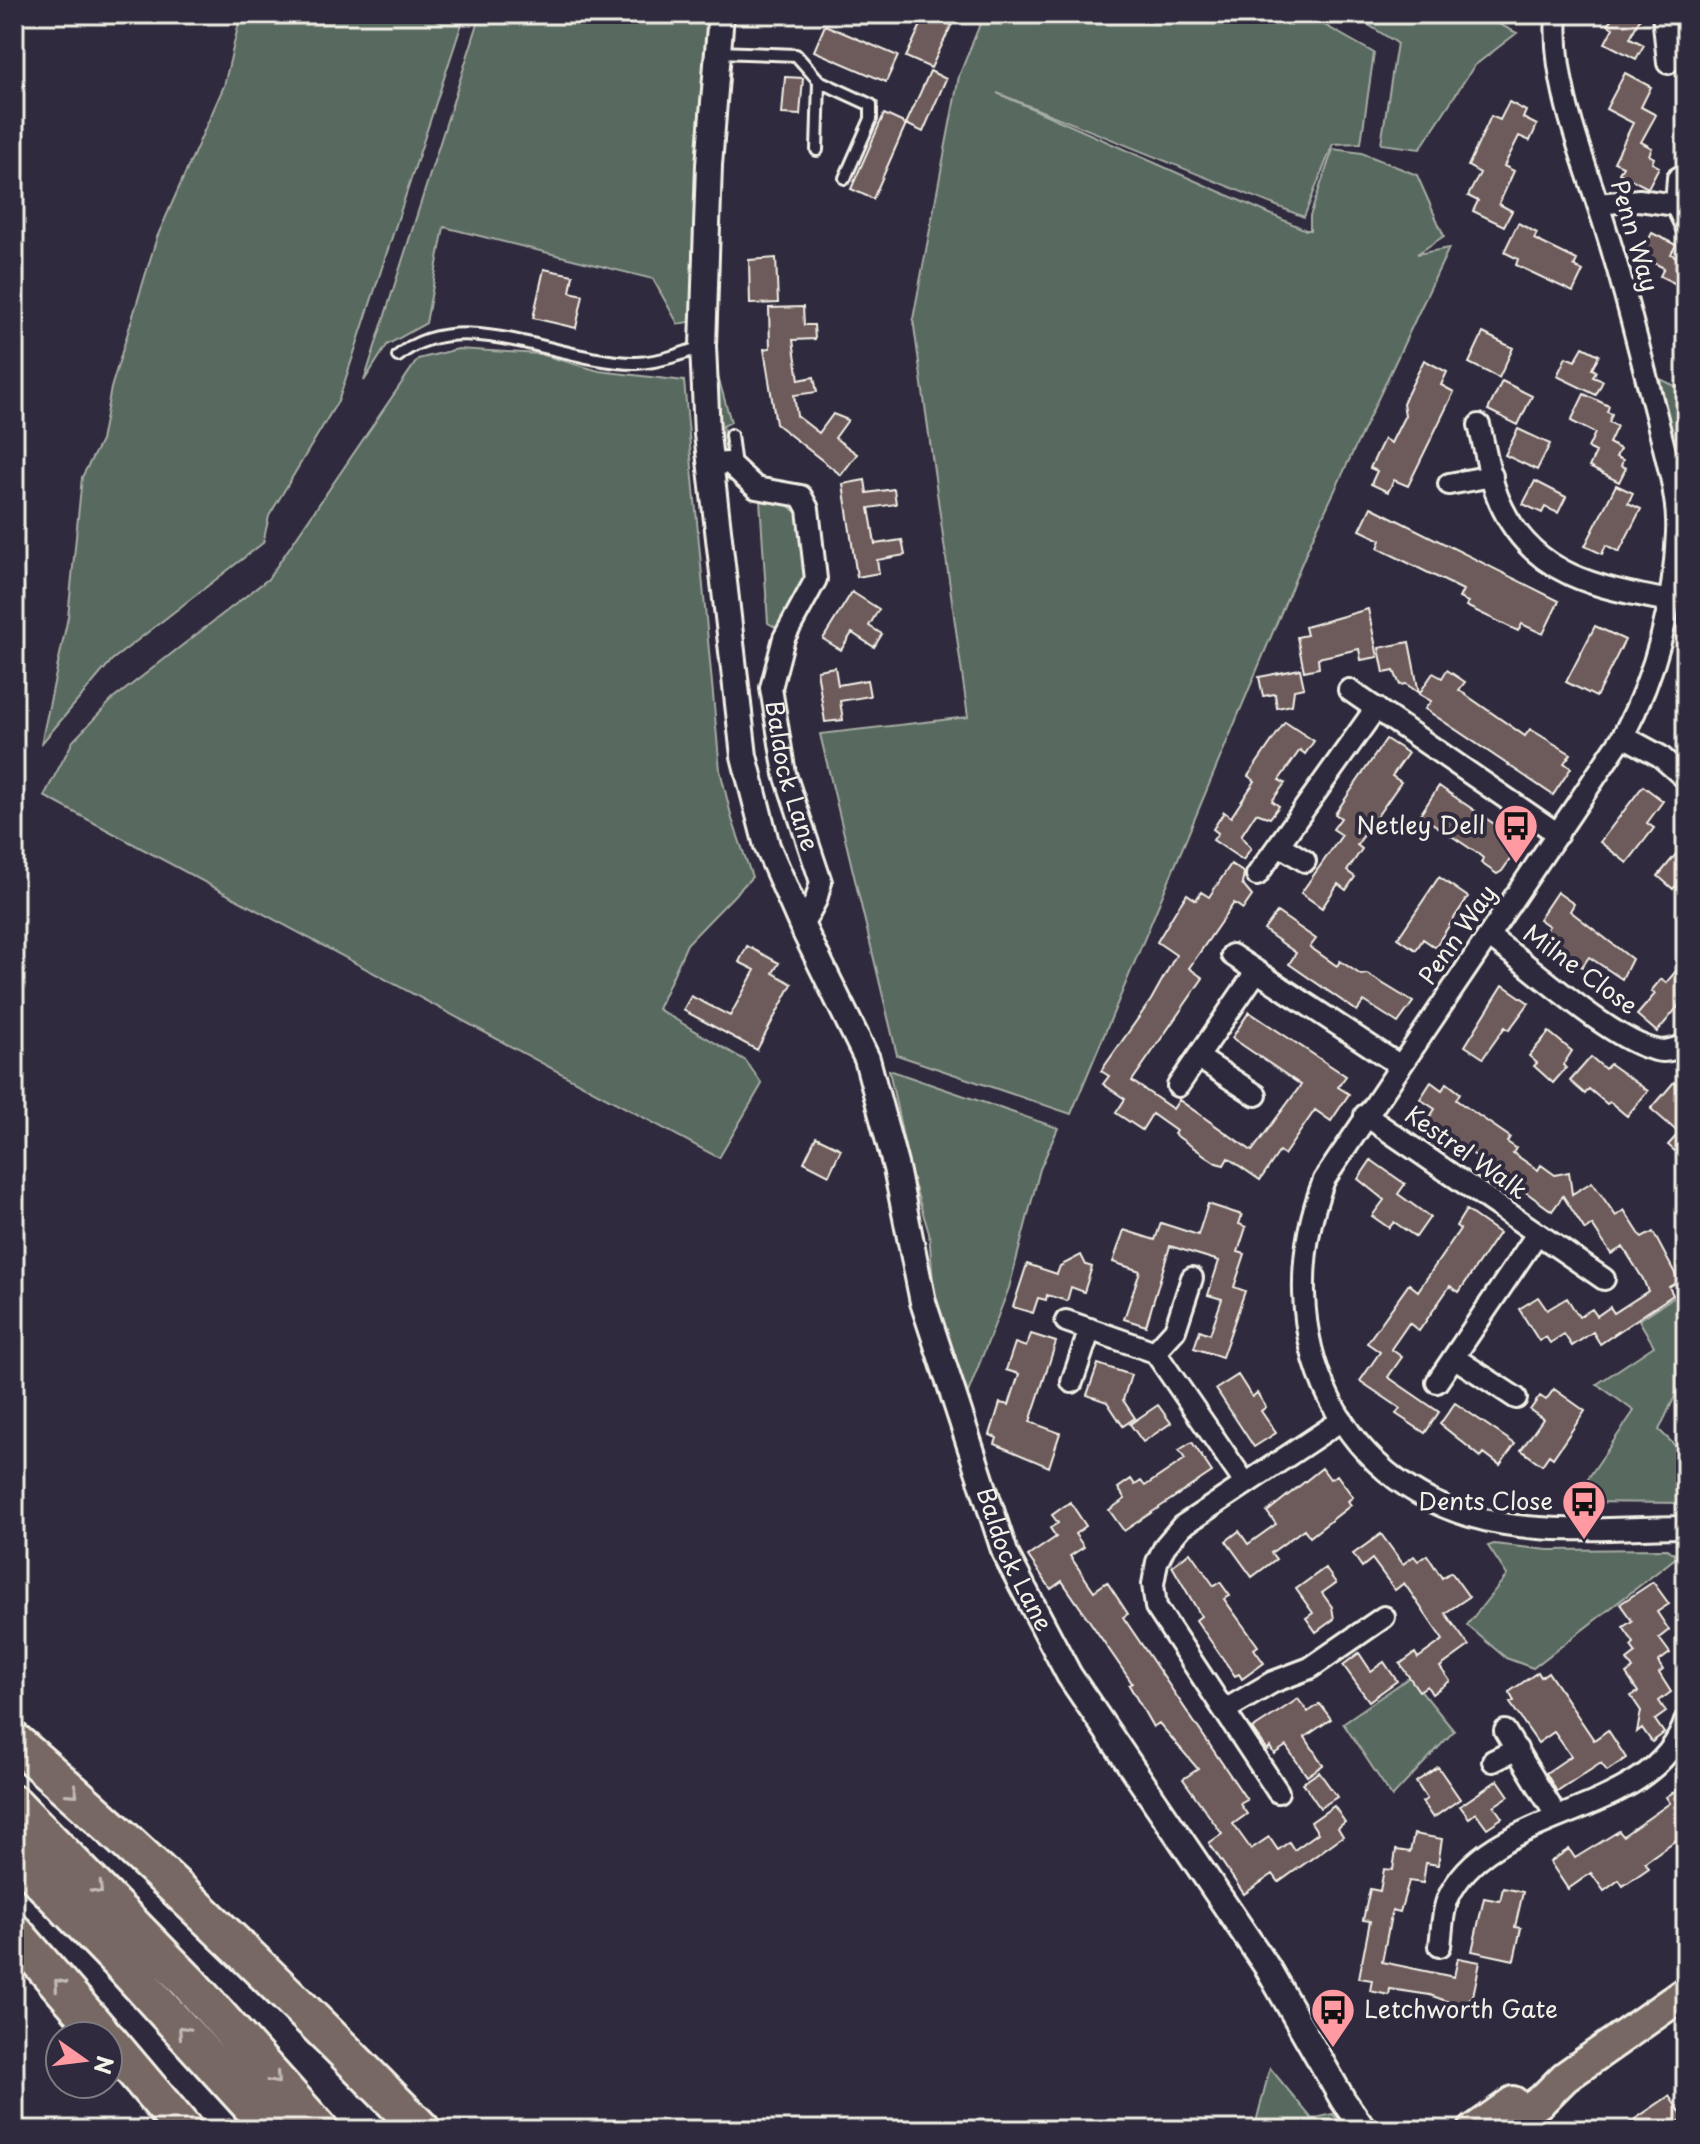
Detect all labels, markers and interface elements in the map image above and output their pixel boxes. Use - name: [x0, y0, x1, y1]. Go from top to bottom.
- street label: Penn Way: [1603, 175, 1669, 296]
- street label: Baldock Lane: [757, 698, 829, 856]
- bus stop icon: Netley Dell: [1492, 802, 1540, 865]
- place label: Netley Dell: [1357, 806, 1485, 842]
- street label: Penn Way: [1409, 876, 1504, 991]
- street label: Milne Close: [1517, 915, 1646, 1022]
- street label: Kestrel Walk: [1398, 1096, 1536, 1207]
- bus stop icon: Dents Close: [1560, 1478, 1608, 1541]
- street label: Baldock Lane: [969, 1482, 1063, 1637]
- place label: Dents Close: [1418, 1482, 1553, 1518]
- one-way arrow: [64, 1782, 79, 1797]
- one-way arrow: [88, 1880, 103, 1894]
- one-way arrow: [54, 1979, 69, 1993]
- bus stop icon: Letchworth Gate: [1309, 1986, 1357, 2049]
- place label: Letchworth Gate: [1364, 1990, 1558, 2026]
- north arrow: [44, 2020, 124, 2100]
- one-way arrow: [178, 2025, 193, 2040]
- text: N: [87, 2053, 123, 2078]
- one-way arrow: [266, 2070, 280, 2084]

